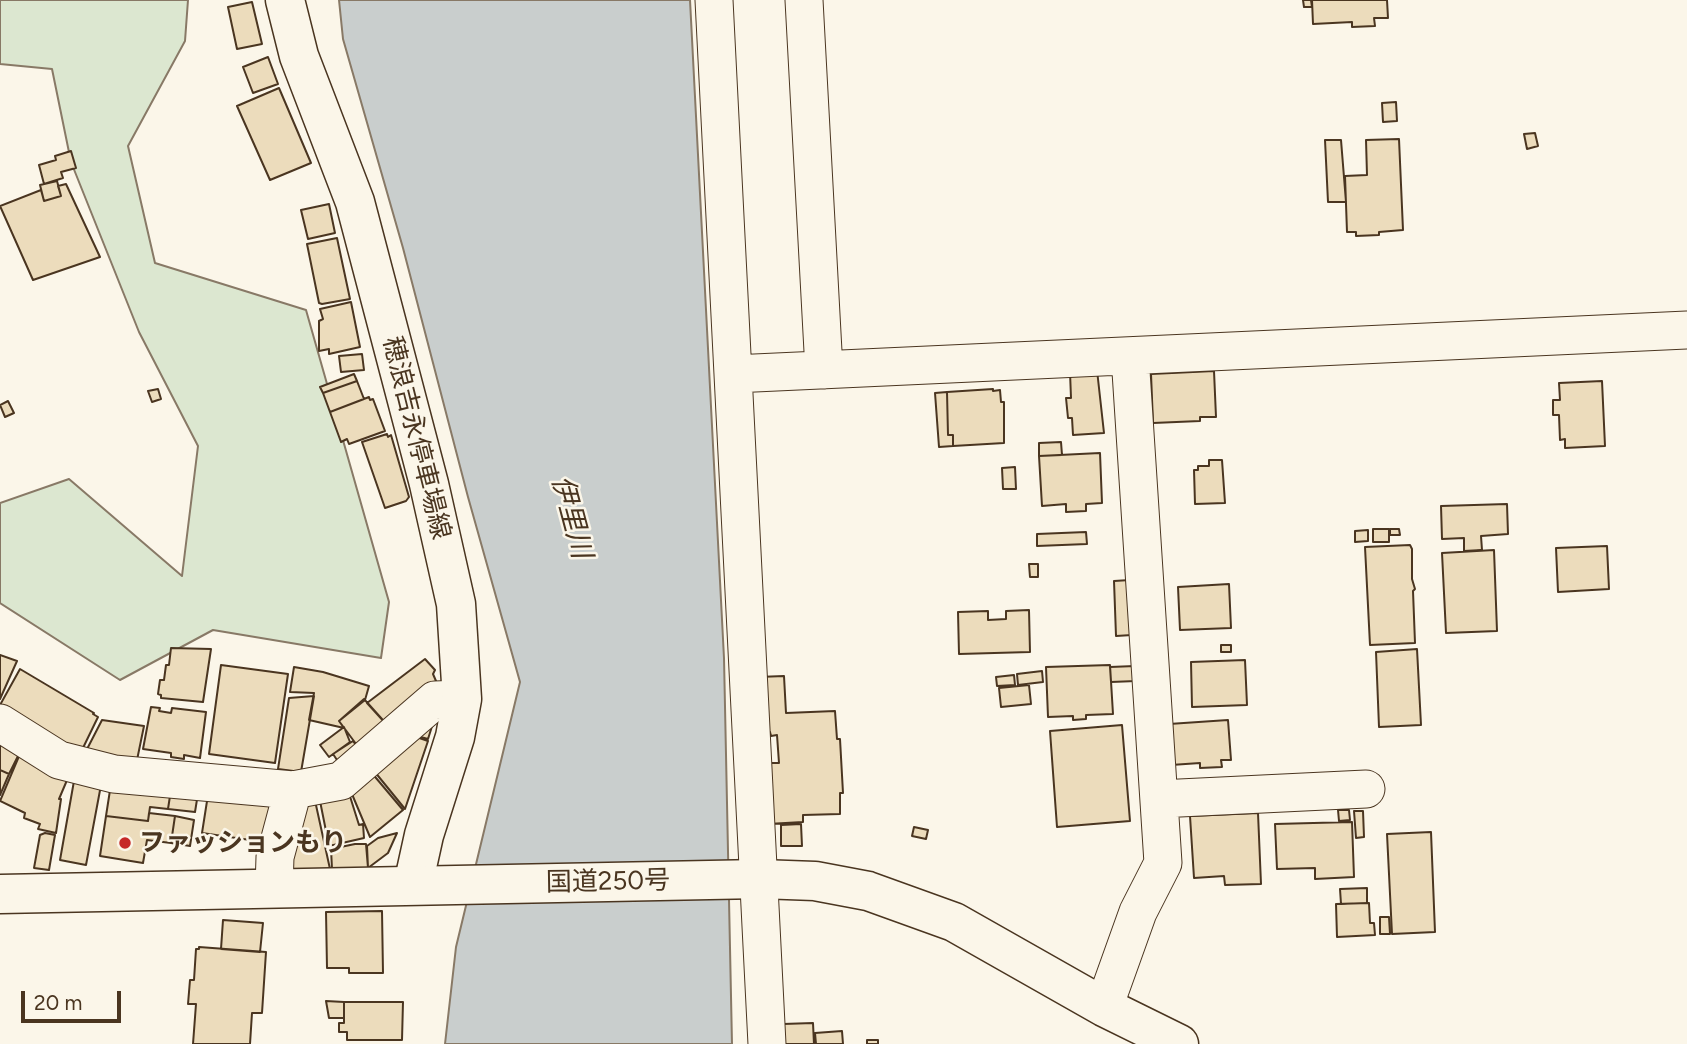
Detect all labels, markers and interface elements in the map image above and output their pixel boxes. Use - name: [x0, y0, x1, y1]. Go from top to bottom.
- street label: 穂浪吉永停車場線: [376, 333, 456, 543]
- water label: 伊里川: [544, 472, 598, 562]
- place label: ファッションもり: [139, 827, 347, 859]
- marker: ファッションもり: [117, 835, 133, 851]
- street label: 国道250号: [546, 865, 670, 899]
- scale bar: [24, 978, 124, 1022]
- text: 20 m: [34, 990, 82, 1015]

